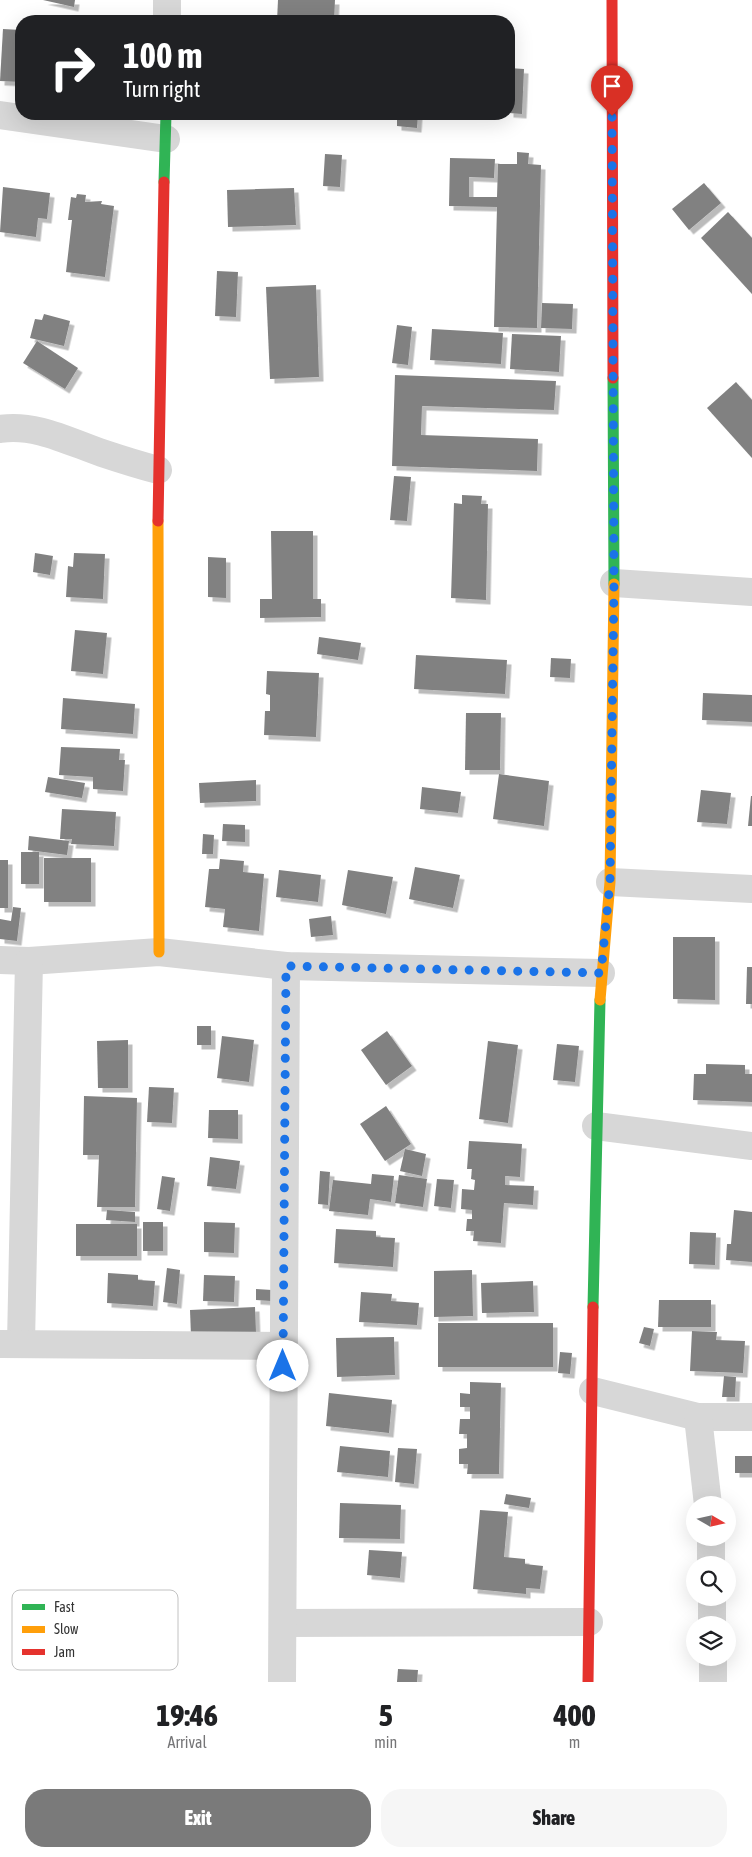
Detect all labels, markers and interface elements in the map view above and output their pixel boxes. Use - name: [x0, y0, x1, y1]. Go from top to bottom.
- icon: right: [40, 35, 105, 100]
- text: 100 m: [123, 35, 202, 75]
- pin: [591, 65, 633, 116]
- icon: arrive: [598, 72, 626, 100]
- text: Turn right: [123, 76, 200, 102]
- position arrow: [256, 1339, 308, 1391]
- north arrow: [686, 1496, 736, 1546]
- map controls: [686, 1496, 736, 1666]
- button: search: [686, 1556, 736, 1606]
- legend: [12, 1590, 178, 1670]
- text: Fast: [54, 1599, 75, 1615]
- button: layers: [686, 1616, 736, 1666]
- text: Slow: [54, 1621, 79, 1637]
- text: Jam: [54, 1644, 75, 1660]
- text: 19:46: [156, 1698, 218, 1732]
- text: 5: [379, 1698, 393, 1732]
- text: 400: [553, 1698, 596, 1732]
- text: Arrival: [168, 1733, 207, 1751]
- text: min: [374, 1733, 397, 1751]
- text: m: [569, 1733, 580, 1751]
- button: Exit: [25, 1789, 371, 1847]
- button: Share: [381, 1789, 727, 1847]

